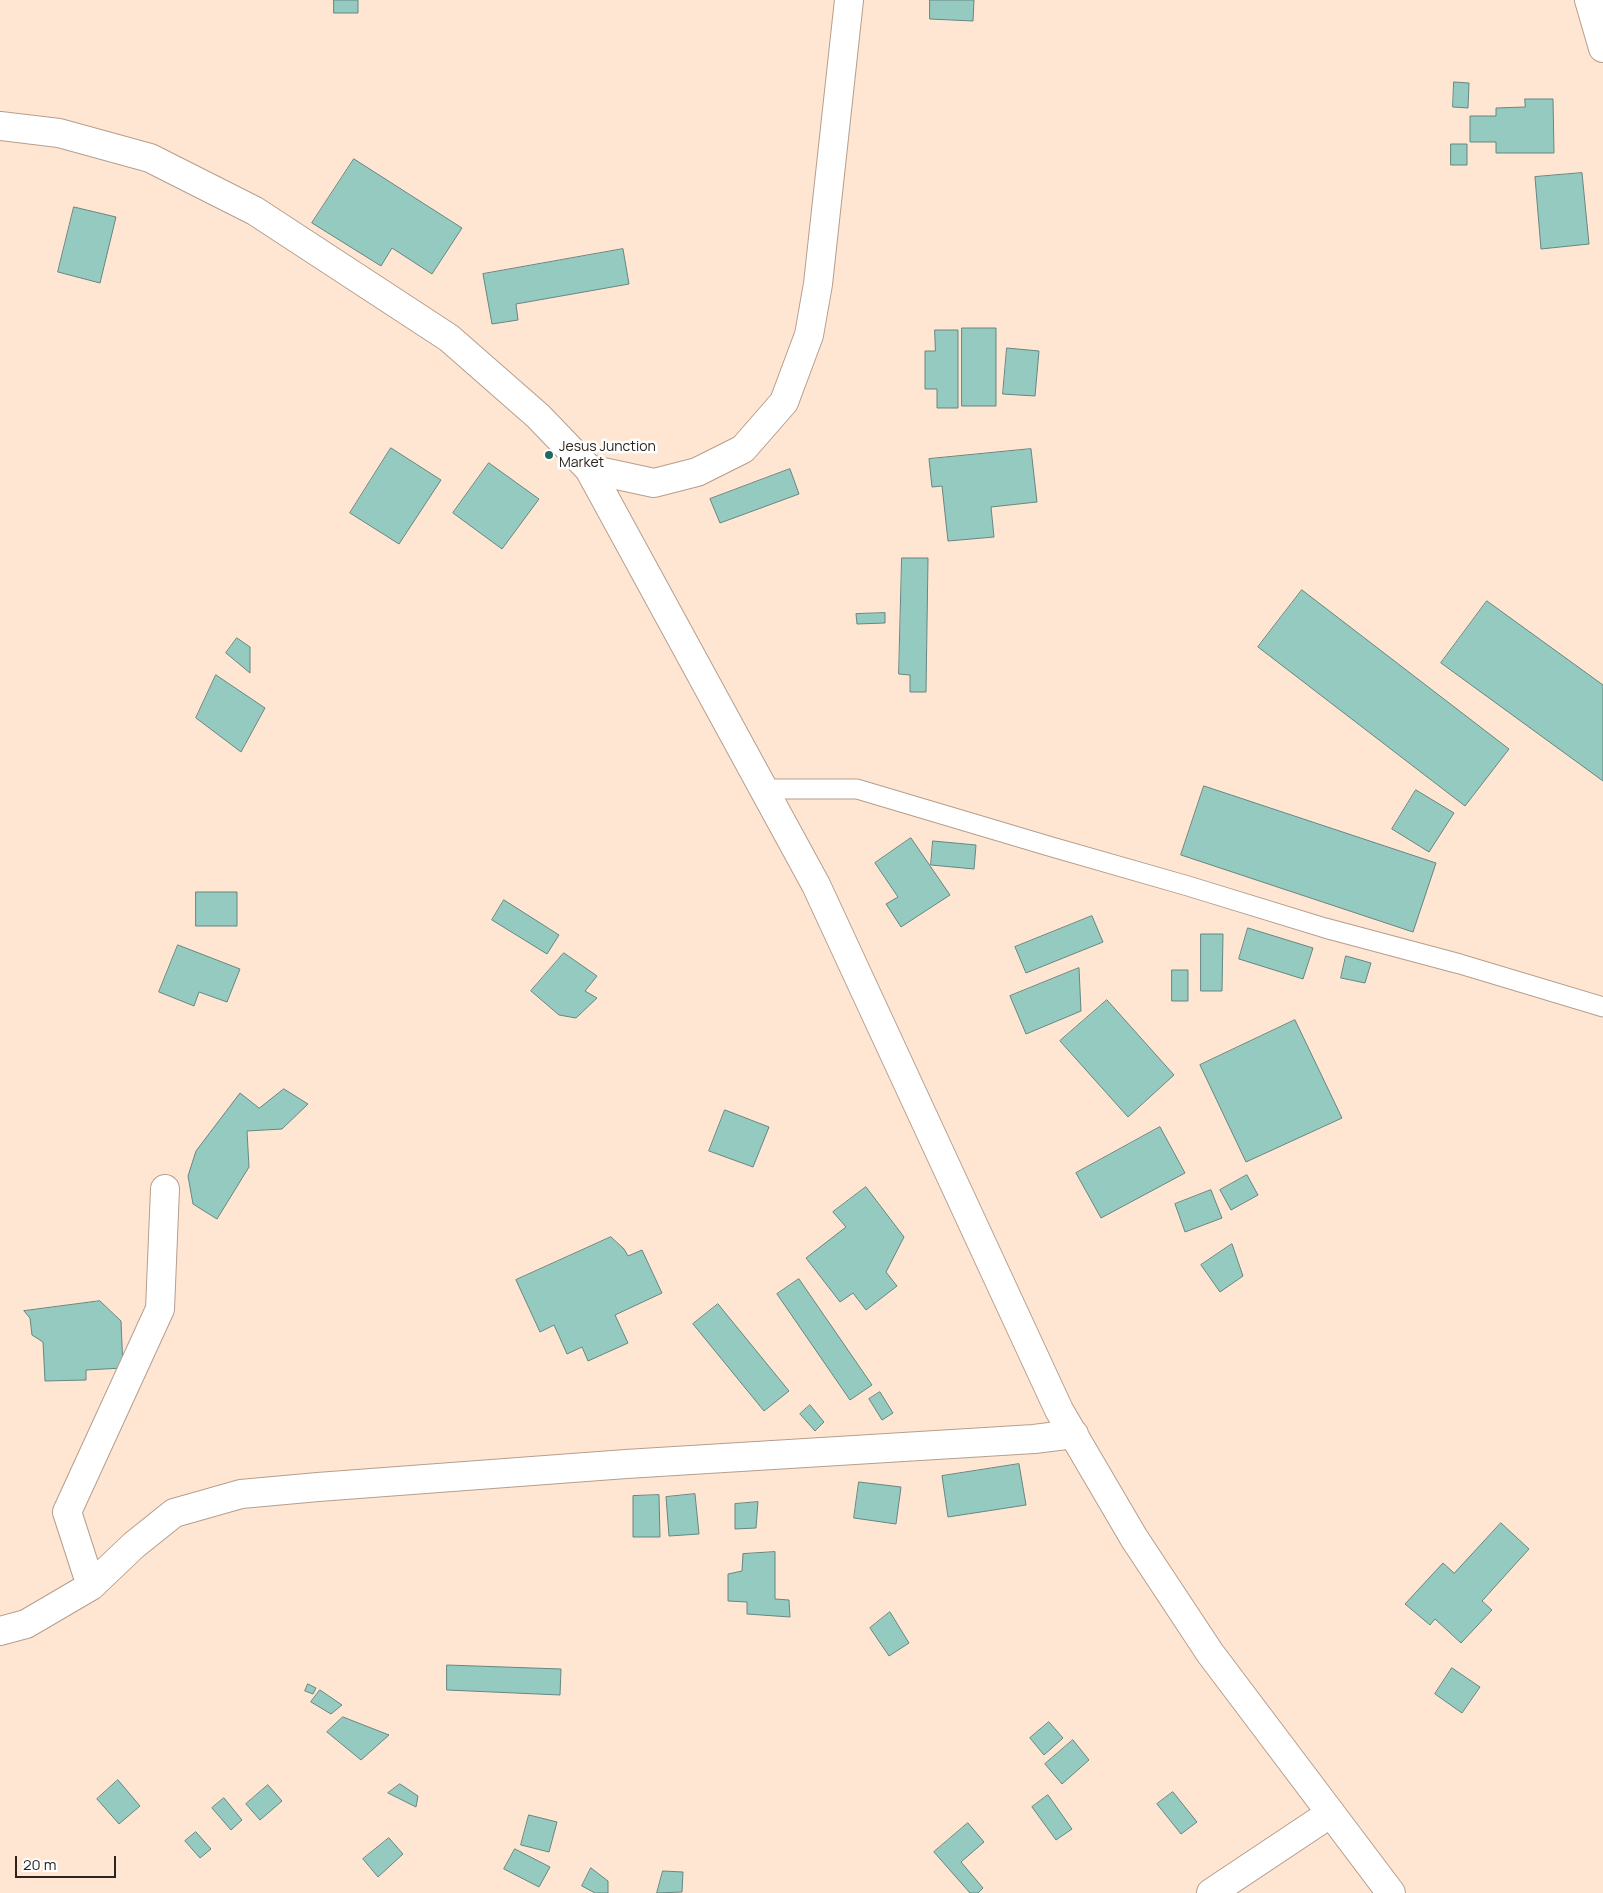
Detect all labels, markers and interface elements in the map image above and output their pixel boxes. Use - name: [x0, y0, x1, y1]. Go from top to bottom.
- place label: Jesus Junction Market: [559, 439, 656, 472]
- marker: Jesus Junction Market: [543, 449, 555, 461]
- scale bar: [18, 1846, 119, 1878]
- text: 20 m: [23, 1854, 56, 1875]

